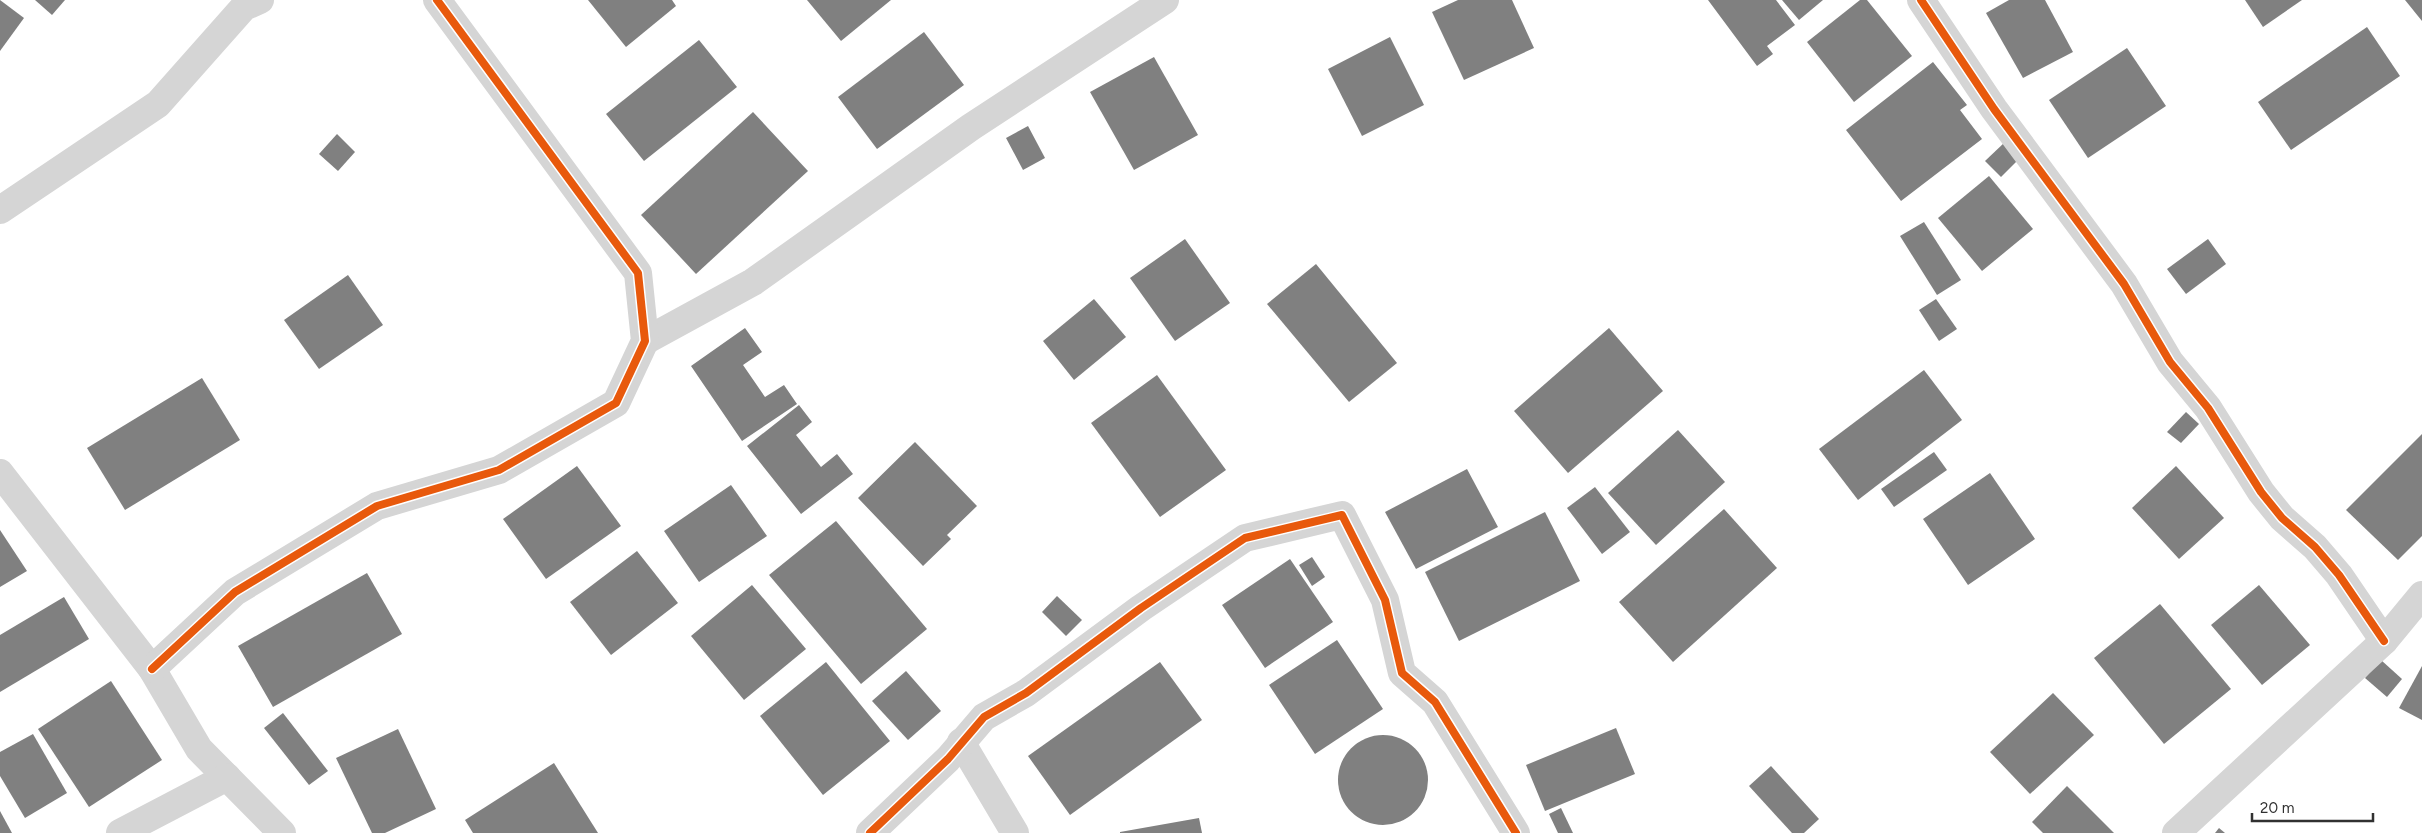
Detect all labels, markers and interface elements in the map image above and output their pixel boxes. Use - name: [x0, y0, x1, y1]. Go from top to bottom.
- scale bar: [2252, 790, 2373, 822]
- text: 20 m: [2260, 799, 2294, 817]

